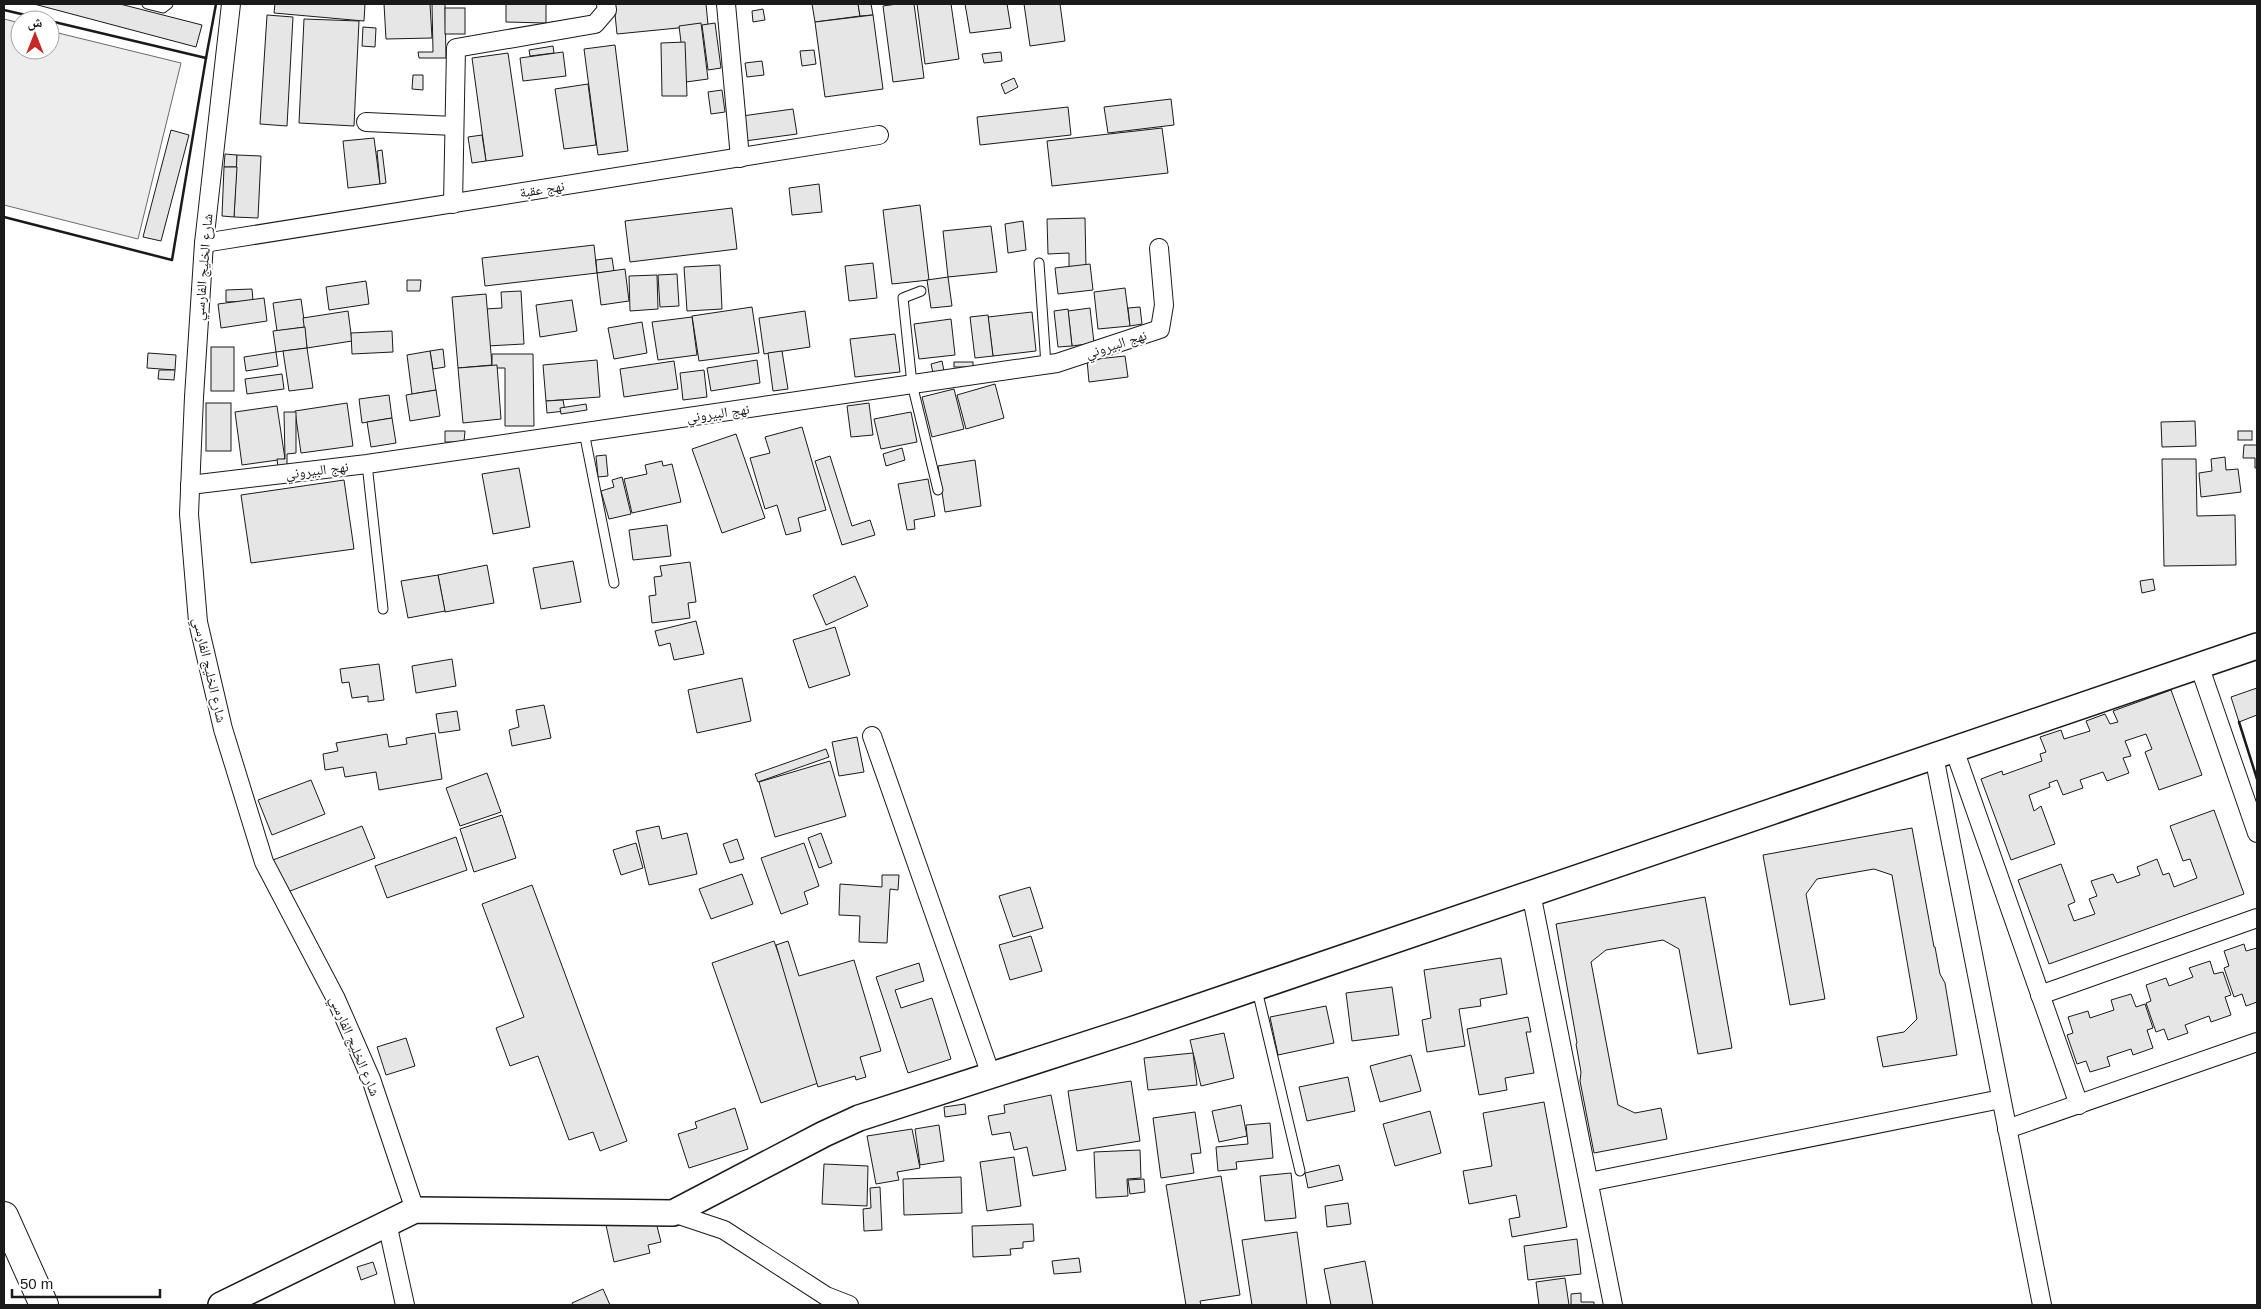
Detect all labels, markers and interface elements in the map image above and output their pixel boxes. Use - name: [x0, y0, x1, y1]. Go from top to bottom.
- north arrow: [10, 10, 60, 60]
- text: ش: [28, 14, 43, 31]
- street label: نهج عقبة: [518, 178, 566, 202]
- street label: شارع الخليج الفارسي: [190, 213, 219, 321]
- street label: نهج البيروني: [1083, 327, 1150, 365]
- street label: نهج البيروني: [685, 401, 751, 429]
- street label: نهج البيروني: [285, 458, 350, 485]
- street label: شارع الخليج الفارسي: [187, 616, 230, 725]
- street label: شارع الخليج الفارسي: [323, 993, 383, 1100]
- scale bar: [12, 1266, 160, 1298]
- text: 50 m: [20, 1275, 53, 1292]

